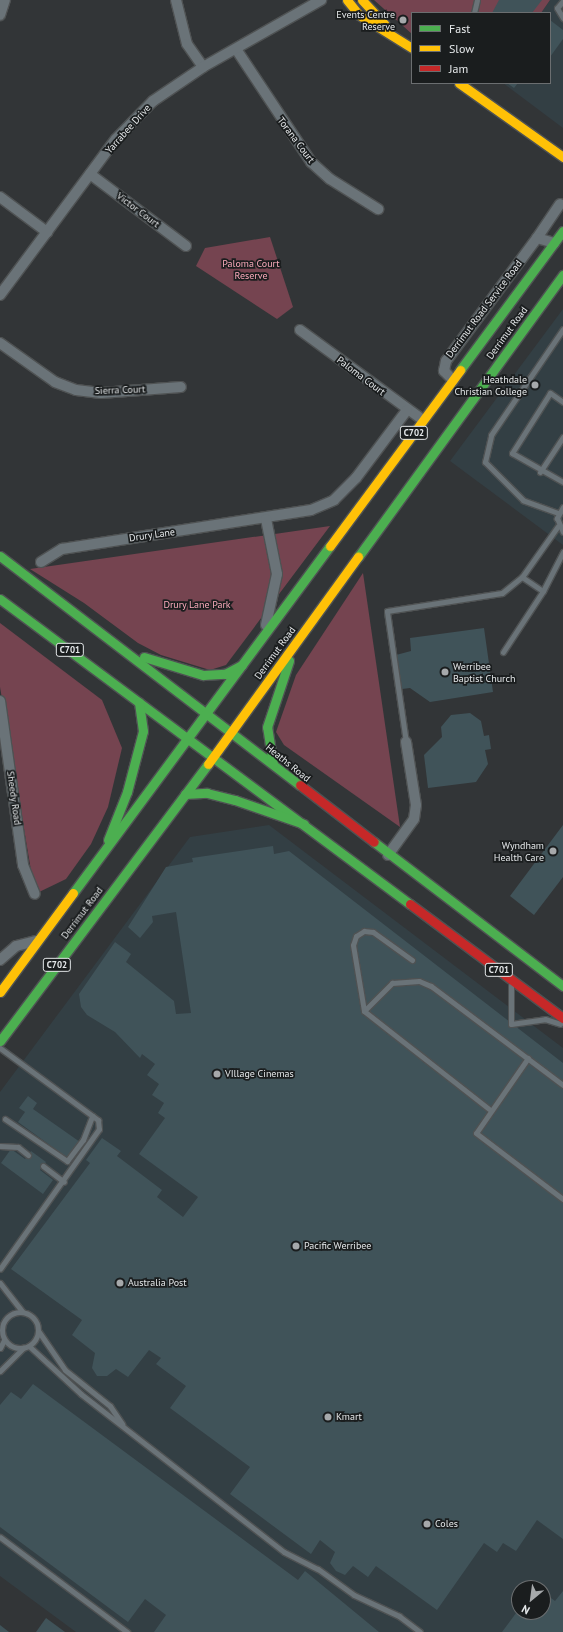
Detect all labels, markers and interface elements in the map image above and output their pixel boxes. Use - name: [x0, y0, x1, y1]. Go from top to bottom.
- place label: Events Centre Reserve: [336, 8, 395, 32]
- legend: [411, 12, 551, 84]
- marker: Events Centre Reserve: [398, 15, 408, 25]
- text: Fast: [449, 21, 470, 36]
- text: Slow: [449, 41, 474, 56]
- text: Jam: [449, 61, 468, 76]
- street label: Yarrabee Drive: [103, 102, 153, 156]
- street label: Torana Court: [275, 115, 317, 165]
- street label: Victor Court: [114, 190, 162, 230]
- park label: Paloma Court Reserve: [222, 257, 280, 280]
- street label: Derrimut Road Service Road: [443, 258, 525, 360]
- street label: Derrimut Road: [484, 304, 530, 362]
- street label: Paloma Court: [334, 354, 388, 398]
- place label: Heathdale Christian College: [454, 373, 527, 396]
- marker: Heathdale Christian College: [530, 380, 540, 390]
- street label: Sierra Court: [94, 383, 146, 397]
- road number: C702: [399, 426, 429, 440]
- street label: Drury Lane: [128, 526, 176, 544]
- park label: Drury Lane Park: [163, 599, 231, 611]
- street label: Derrimut Road: [252, 624, 298, 682]
- road number: C701: [55, 643, 85, 657]
- place label: Werribee Baptist Church: [453, 660, 515, 684]
- marker: Werribee Baptist Church: [440, 667, 450, 677]
- street label: Heaths Road: [263, 741, 313, 785]
- street label: Sheedy Road: [4, 770, 24, 826]
- place label: Wyndham Health Care: [494, 839, 544, 862]
- marker: Wyndham Health Care: [547, 845, 559, 857]
- street label: Derrimut Road: [59, 885, 105, 941]
- road number: C702: [42, 958, 72, 972]
- road number: C701: [484, 963, 514, 977]
- place label: VIllage Cinemas: [225, 1068, 294, 1080]
- marker: VIllage Cinemas: [212, 1069, 222, 1079]
- place label: Pacific Werribee: [304, 1240, 372, 1252]
- marker: Pacific Werribee: [291, 1241, 301, 1251]
- place label: Australia Post: [128, 1277, 187, 1289]
- marker: Australia Post: [115, 1278, 125, 1288]
- place label: Kmart: [336, 1411, 362, 1423]
- marker: Kmart: [323, 1412, 333, 1422]
- place label: Coles: [435, 1518, 458, 1530]
- marker: Coles: [422, 1519, 432, 1529]
- north arrow: [511, 1580, 551, 1620]
- text: N: [519, 1602, 532, 1618]

